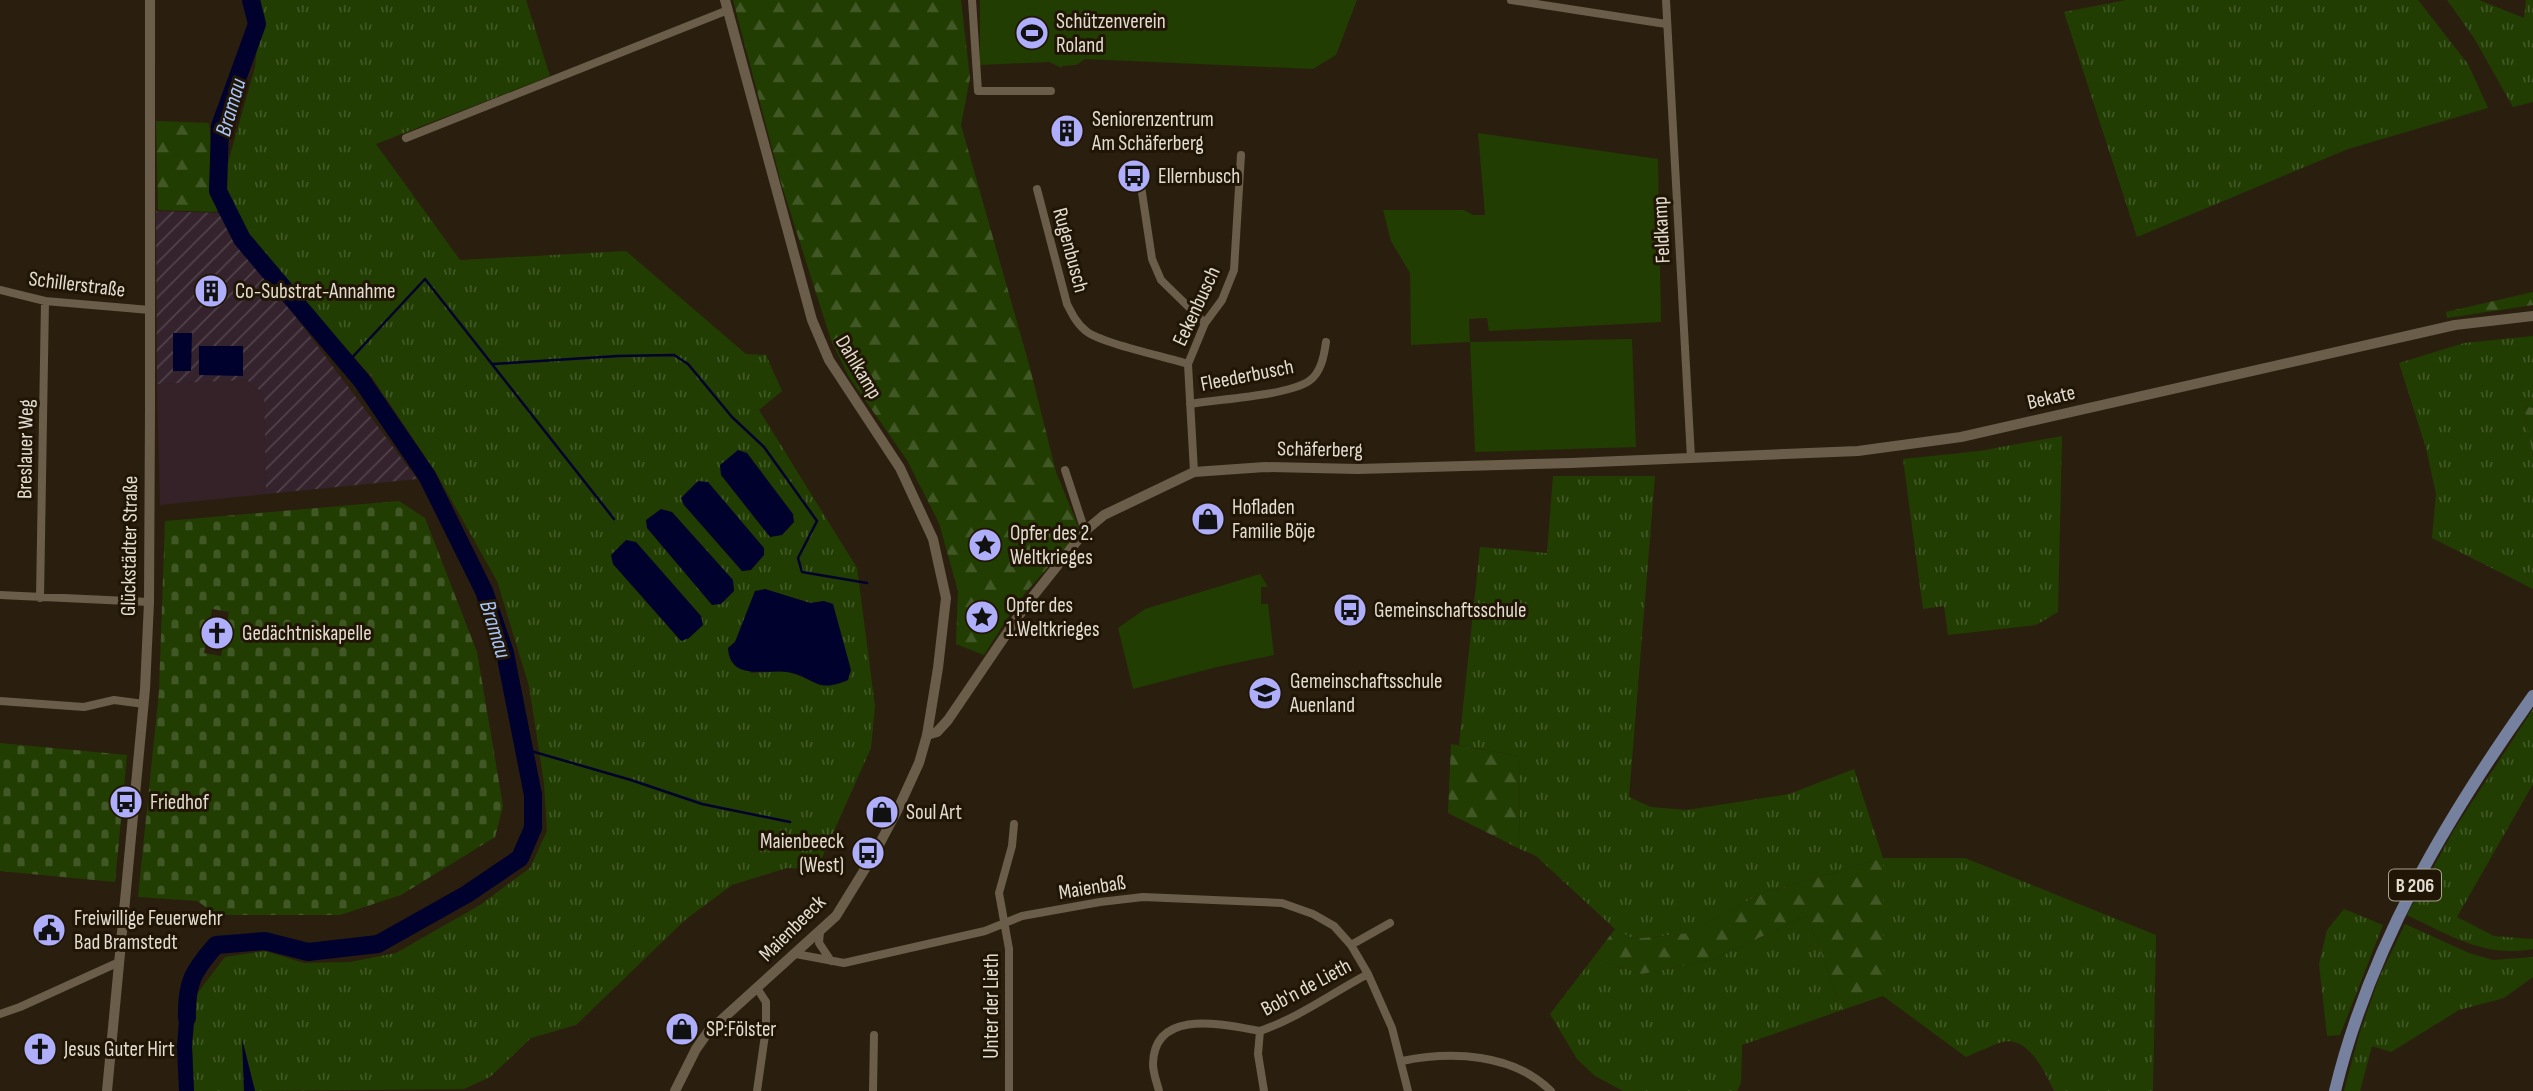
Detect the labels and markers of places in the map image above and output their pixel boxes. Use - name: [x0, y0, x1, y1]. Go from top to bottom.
- place label: Schützenverein Roland: [1056, 9, 1166, 58]
- sports icon: Schützenverein Roland: [1013, 14, 1051, 52]
- place label: Seniorenzentrum Am Schäferberg: [1091, 107, 1214, 156]
- building icon: Seniorenzentrum Am Schäferberg: [1048, 112, 1086, 150]
- bus stop icon: Ellernbusch: [1115, 157, 1153, 195]
- place label: Ellernbusch: [1158, 164, 1240, 189]
- building icon: Co-Substrat-Annahme: [192, 272, 230, 310]
- place label: Co-Substrat-Annahme: [235, 279, 396, 304]
- place label: Hofladen Familie Böje: [1232, 495, 1315, 544]
- shop icon: Hofladen Familie Böje: [1189, 500, 1227, 538]
- place label: Opfer des 2. Weltkrieges: [1010, 521, 1093, 570]
- place icon: Opfer des 2. Weltkrieges: [966, 526, 1004, 564]
- bus stop icon: Gemeinschaftsschule: [1331, 591, 1369, 629]
- place label: Opfer des 1.Weltkrieges: [1006, 593, 1100, 642]
- place icon: Opfer des 1.Weltkrieges: [963, 598, 1001, 636]
- place label: Gemeinschaftsschule: [1374, 598, 1526, 623]
- church icon: Gedächtniskapelle: [198, 614, 236, 652]
- place label: Gedächtniskapelle: [242, 621, 372, 646]
- place label: Gemeinschaftsschule Auenland: [1289, 669, 1442, 718]
- school or university icon: Gemeinschaftsschule Auenland: [1246, 674, 1284, 712]
- bus stop icon: Friedhof: [107, 783, 145, 821]
- place label: Friedhof: [150, 790, 210, 815]
- shop icon: Soul Art: [863, 793, 901, 831]
- place label: Soul Art: [906, 800, 962, 825]
- place label: Maienbeeck (West): [760, 829, 844, 878]
- bus stop icon: Maienbeeck (West): [849, 834, 887, 872]
- place label: Freiwillige Feuerwehr Bad Bramstedt: [74, 906, 223, 955]
- public building icon: Freiwillige Feuerwehr Bad Bramstedt: [30, 911, 68, 949]
- shop icon: SP:Fölster: [663, 1010, 701, 1048]
- place label: SP:Fölster: [706, 1017, 776, 1042]
- church icon: Jesus Guter Hirt: [21, 1030, 59, 1068]
- place label: Jesus Guter Hirt: [63, 1037, 175, 1062]

